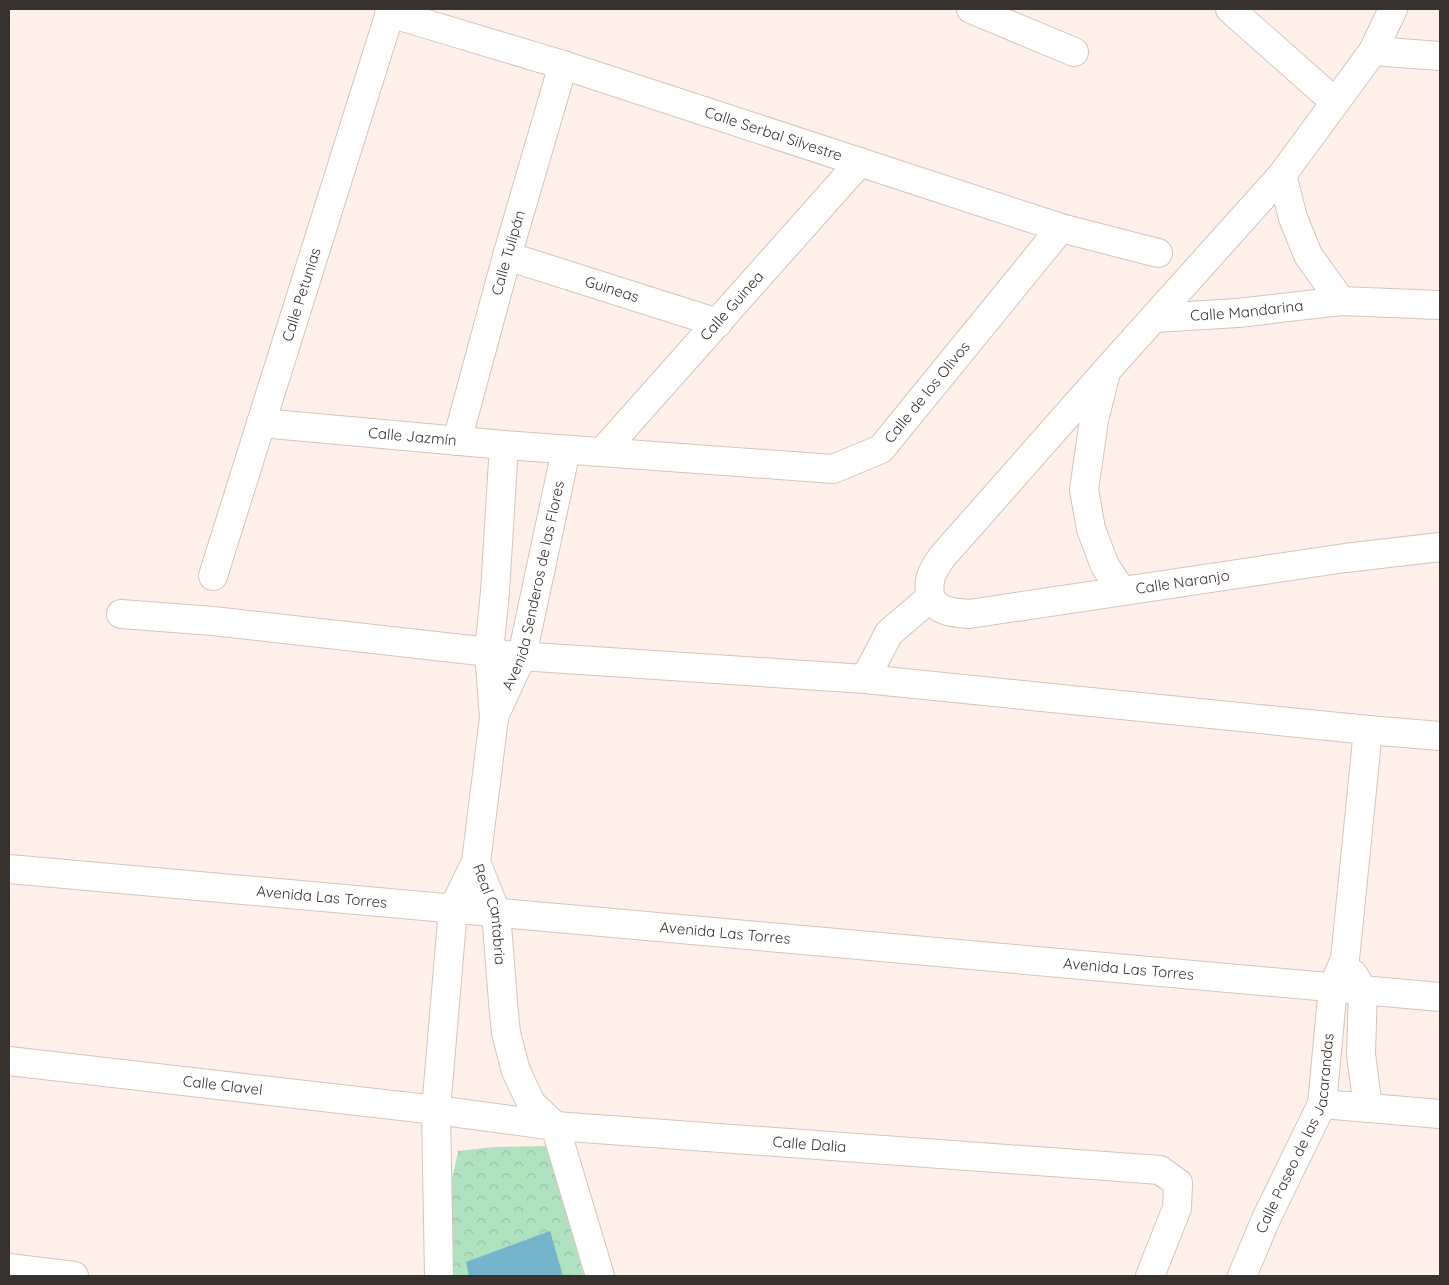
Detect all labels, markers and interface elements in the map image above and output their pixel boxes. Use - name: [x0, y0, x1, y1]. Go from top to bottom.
- street label: Calle Serbal Silvestre: [702, 102, 845, 165]
- street label: Calle Tulipán: [487, 208, 529, 297]
- street label: Calle Petunias: [277, 245, 325, 344]
- street label: Calle Guinea: [696, 267, 767, 344]
- street label: Guineas: [583, 271, 641, 306]
- street label: Calle Mandarina: [1190, 295, 1304, 325]
- street label: Calle de los Olivos: [880, 337, 974, 447]
- street label: Calle Jazmín: [367, 423, 457, 450]
- street label: Avenida Senderos de las Flores: [497, 479, 568, 693]
- street label: Calle Naranjo: [1134, 565, 1231, 598]
- street label: Real Cantabria: [469, 861, 510, 966]
- street label: Avenida Las Torres: [256, 881, 388, 912]
- street label: Avenida Las Torres: [659, 917, 791, 948]
- street label: Avenida Las Torres: [1062, 953, 1195, 984]
- street label: Calle Paseo de las Jacarandas: [1251, 1032, 1338, 1236]
- street label: Calle Clavel: [182, 1071, 264, 1099]
- street label: Calle Dalia: [772, 1132, 847, 1156]

